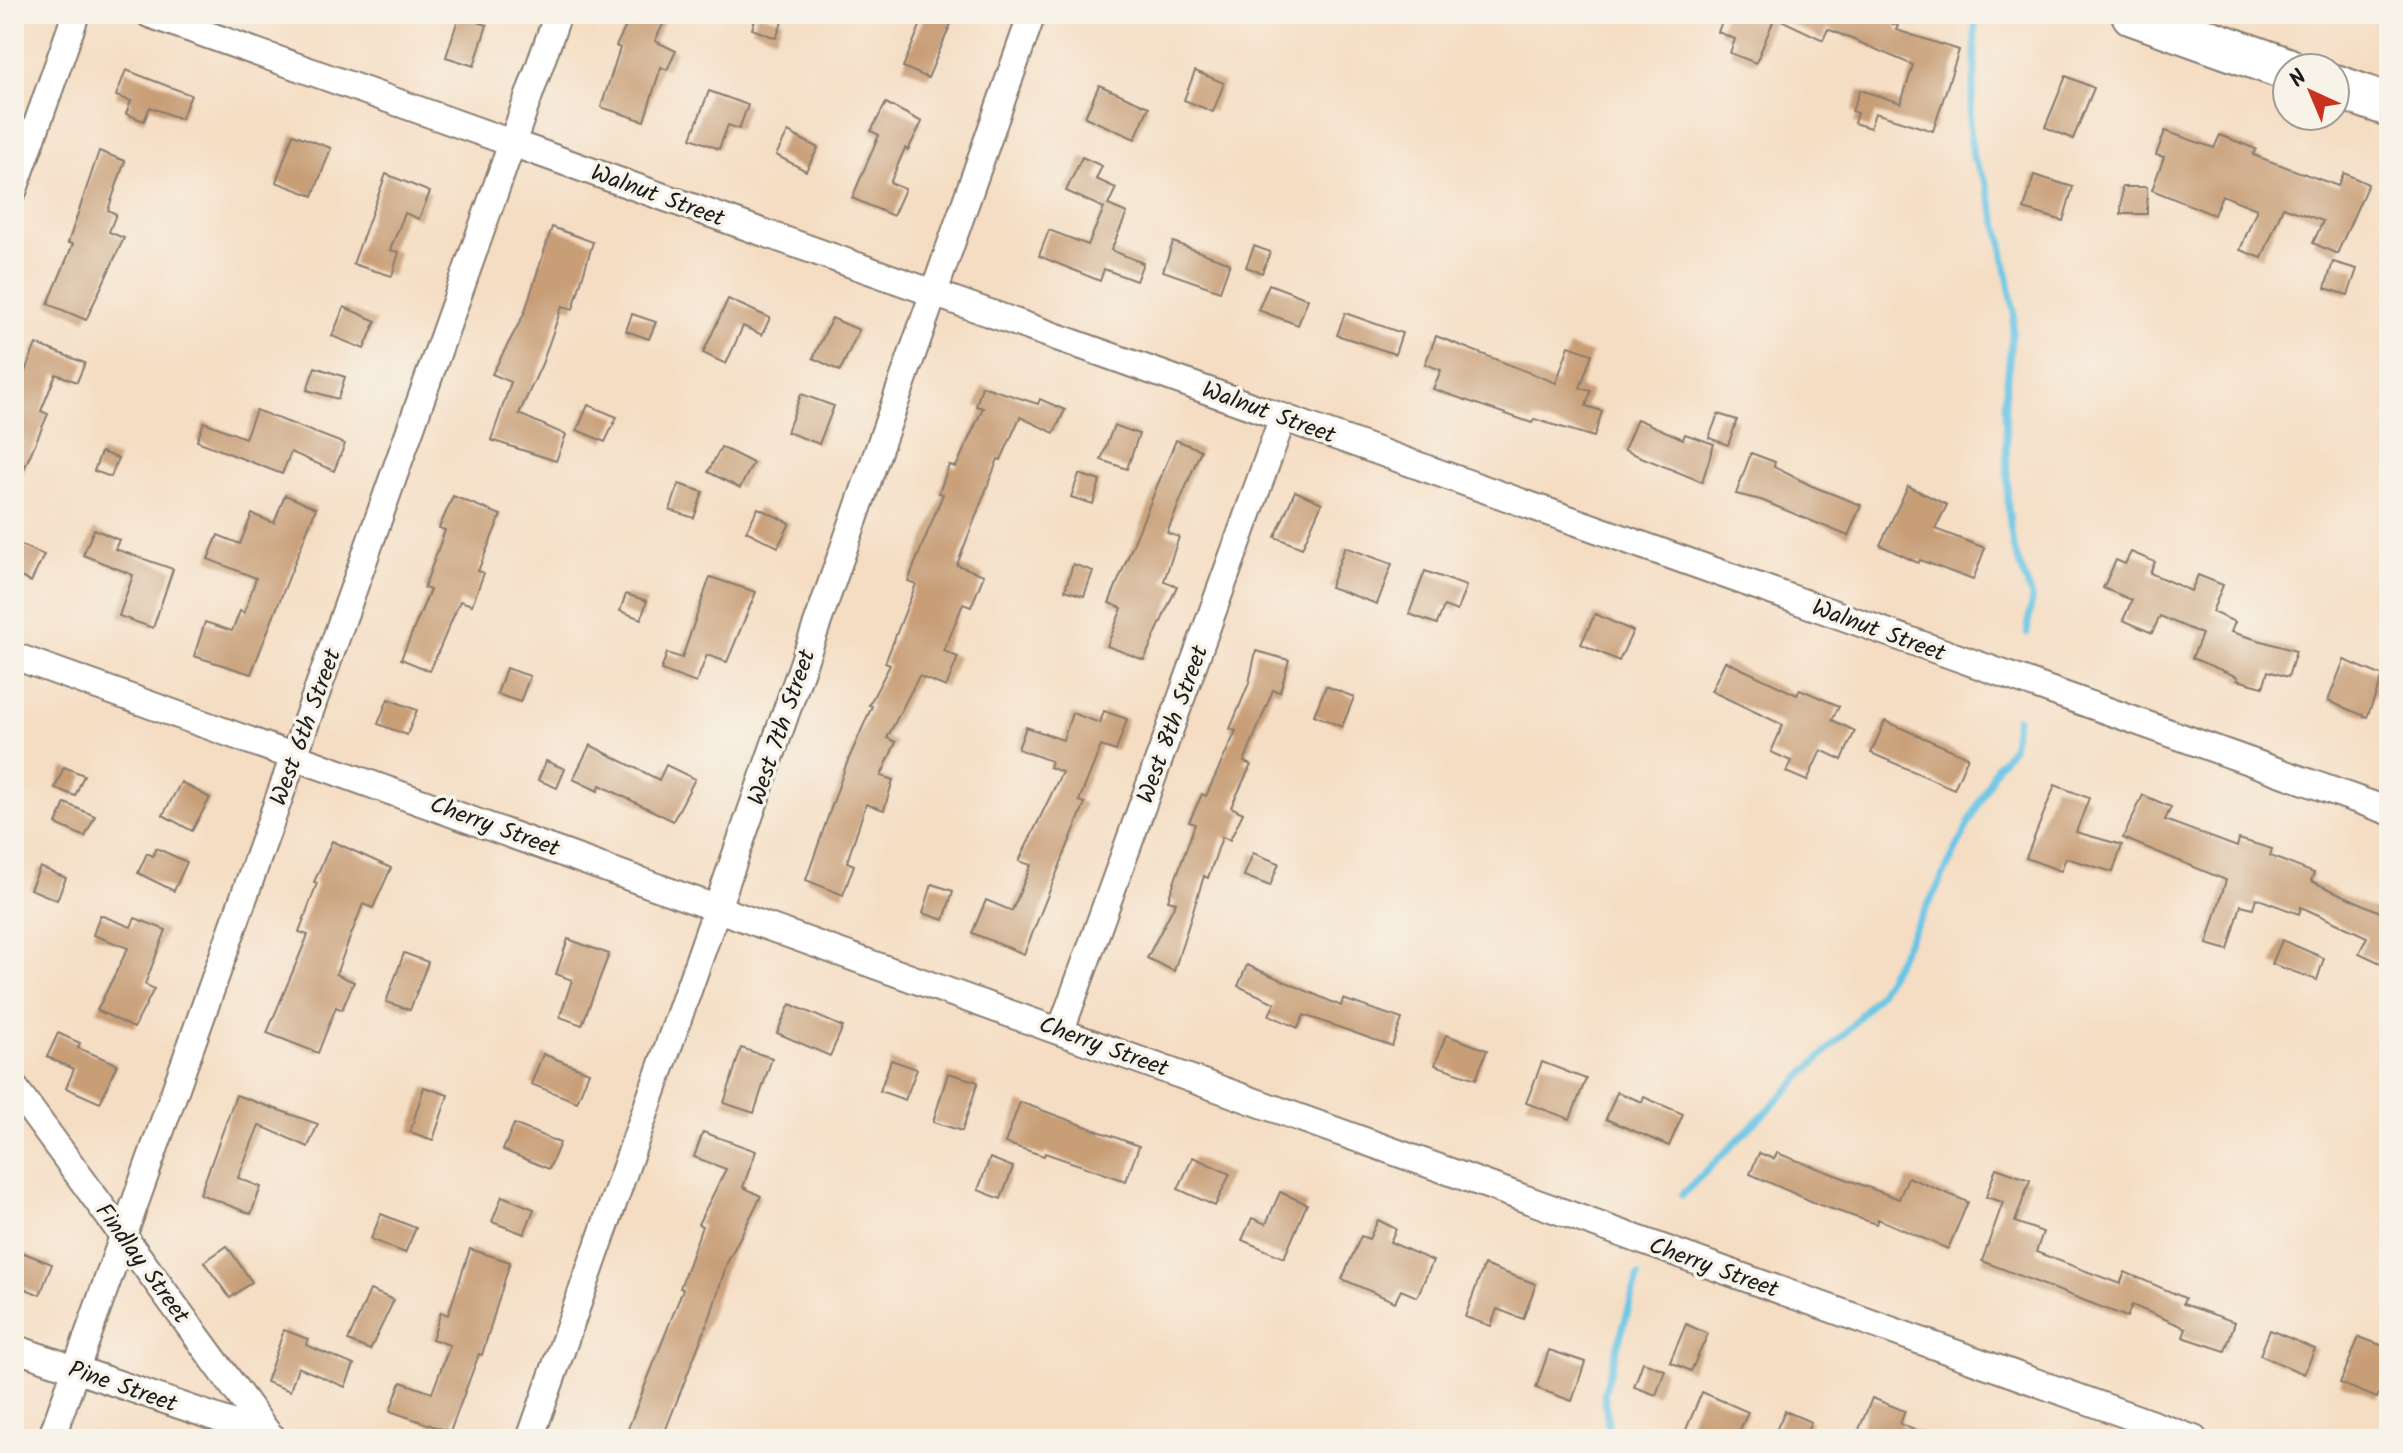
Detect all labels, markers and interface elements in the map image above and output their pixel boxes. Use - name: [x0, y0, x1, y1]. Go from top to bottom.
- north arrow: [2271, 52, 2351, 132]
- text: N: [2282, 62, 2316, 97]
- street label: Walnut Street: [585, 154, 731, 239]
- street label: Walnut Street: [1196, 371, 1342, 456]
- street label: Walnut Street: [1806, 589, 1952, 674]
- street label: West 8th Street: [1127, 639, 1220, 809]
- street label: West 6th Street: [260, 643, 353, 812]
- street label: West 7th Street: [738, 644, 828, 811]
- street label: Cherry Street: [424, 786, 566, 869]
- street label: Cherry Street: [1033, 1006, 1175, 1089]
- street label: Findlay Street: [84, 1195, 200, 1333]
- street label: Cherry Street: [1643, 1227, 1785, 1310]
- street label: Pine Street: [63, 1351, 183, 1424]

